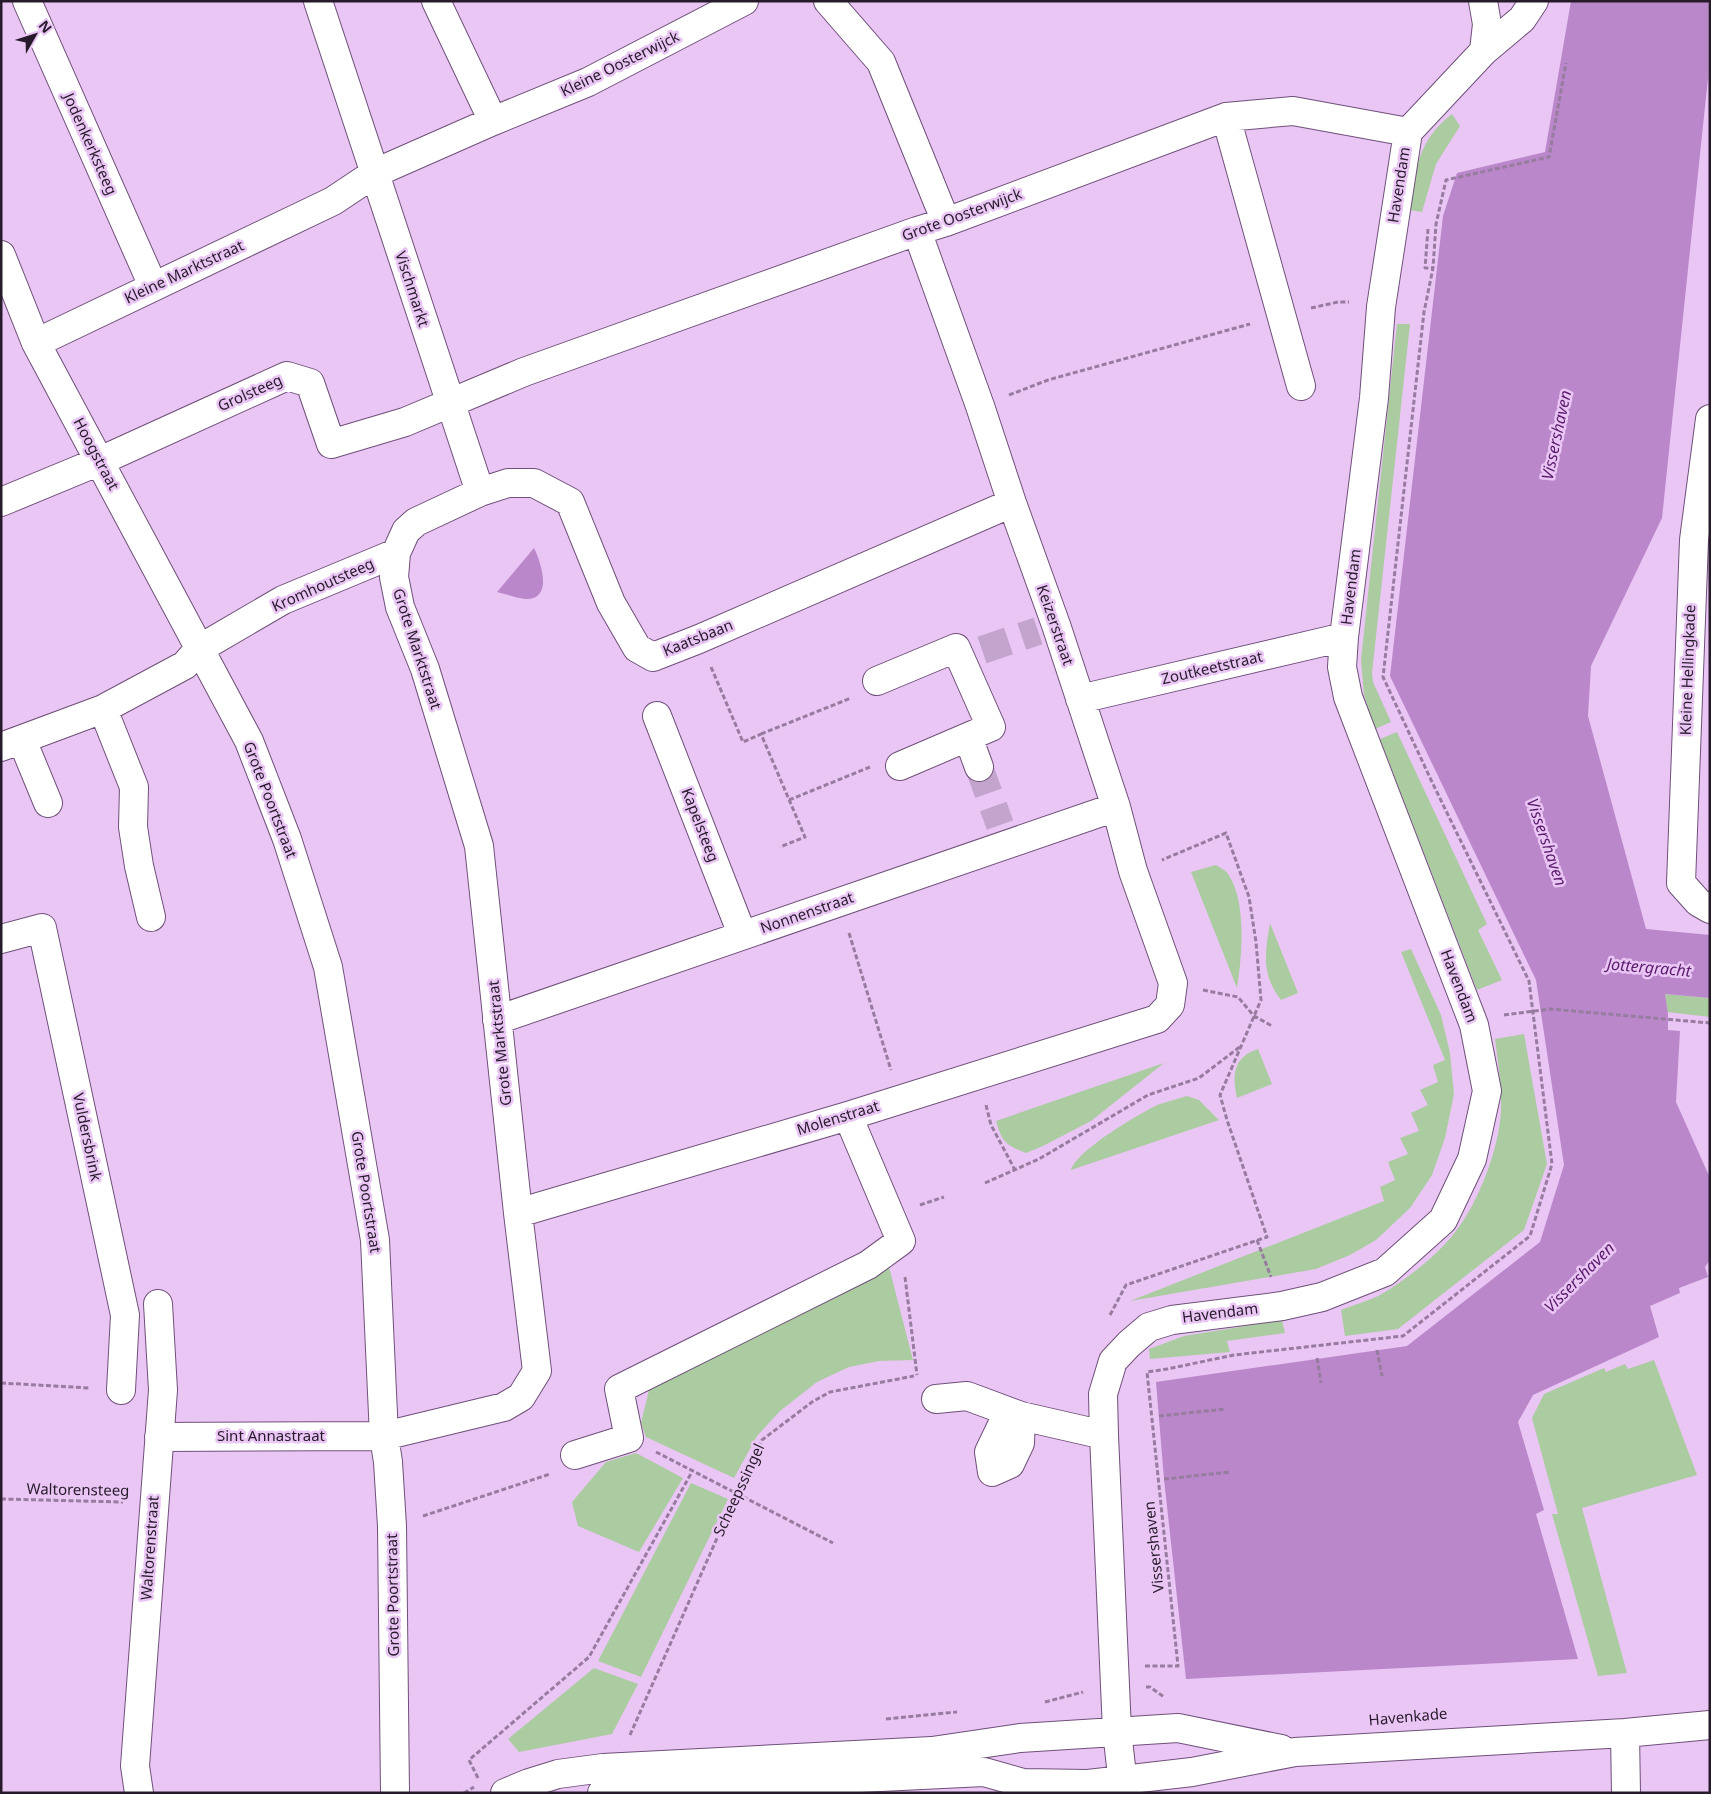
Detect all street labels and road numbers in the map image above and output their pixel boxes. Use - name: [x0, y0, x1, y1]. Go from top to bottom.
- street label: Kleine Oosterwijck: [557, 26, 682, 101]
- street label: Jodenkerksteeg: [59, 88, 122, 198]
- street label: Havendam: [1382, 145, 1414, 224]
- street label: Grote Oosterwijck: [899, 183, 1024, 245]
- street label: Kleine Marktstraat: [121, 234, 247, 308]
- street label: Vischmarkt: [391, 248, 435, 330]
- street label: Grolsteeg: [214, 369, 285, 415]
- street label: Hoogstraat: [69, 414, 125, 494]
- street label: Havendam: [1335, 548, 1365, 626]
- street label: Kromhoutsteeg: [268, 553, 377, 616]
- street label: Keizerstraat: [1033, 582, 1079, 668]
- street label: Grote Marktstraat: [389, 586, 447, 712]
- street label: Kleine Hellingkade: [1675, 604, 1699, 736]
- street label: Kaatsbaan: [660, 614, 736, 660]
- street label: Zoutkeetstraat: [1159, 646, 1265, 688]
- street label: Grote Poortstraat: [240, 739, 303, 861]
- street label: Kapelsteeg: [678, 785, 724, 865]
- street label: Nonnenstraat: [757, 887, 857, 937]
- street label: Havendam: [1437, 946, 1483, 1025]
- street label: Grote Marktstraat: [482, 979, 516, 1107]
- street label: Vuldersbrink: [69, 1091, 107, 1183]
- street label: Molenstraat: [794, 1095, 882, 1139]
- street label: Grote Poortstraat: [347, 1129, 387, 1255]
- street label: Havendam: [1181, 1297, 1259, 1327]
- street label: Sint Annastraat: [217, 1425, 326, 1445]
- street label: Scheepssingel: [708, 1440, 768, 1539]
- street label: Waltorensteeg: [26, 1478, 130, 1500]
- street label: Waltorenstraat: [135, 1494, 163, 1601]
- street label: Vissershaven: [1138, 1500, 1168, 1594]
- street label: Grote Poortstraat: [381, 1533, 403, 1657]
- street label: Havenkade: [1368, 1703, 1448, 1729]

